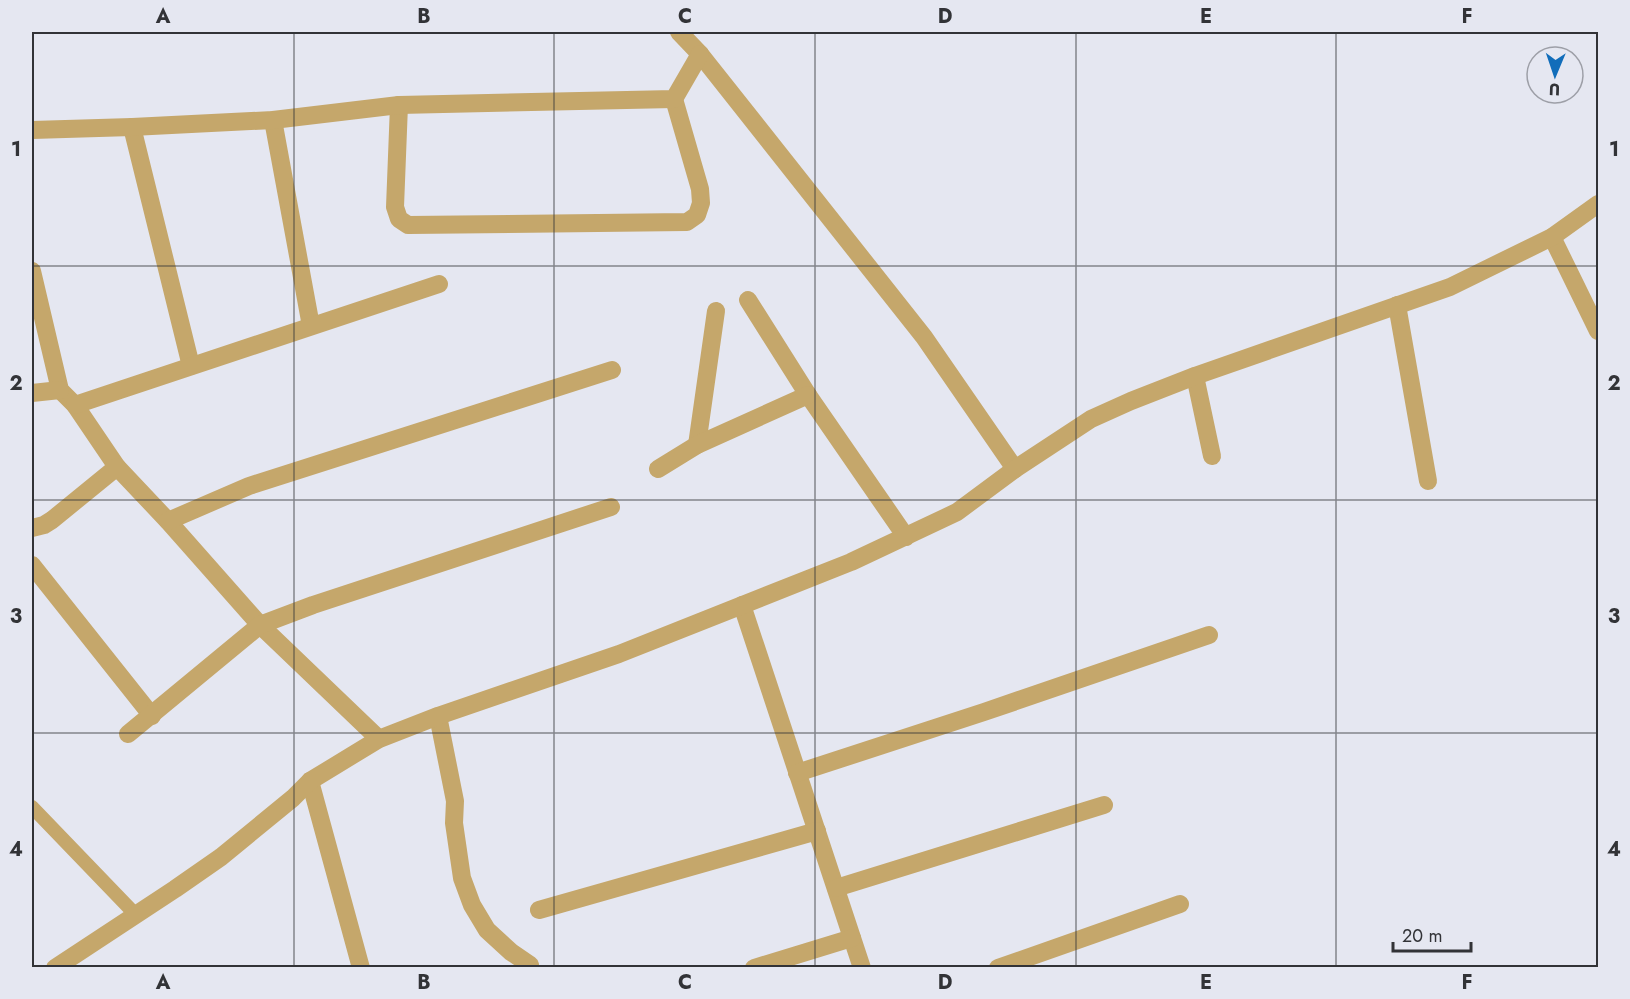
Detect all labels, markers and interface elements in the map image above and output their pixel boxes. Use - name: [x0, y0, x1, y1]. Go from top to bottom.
- text: A: [155, 2, 171, 31]
- text: B: [417, 2, 431, 31]
- text: C: [678, 2, 692, 31]
- text: D: [938, 2, 952, 31]
- text: E: [1200, 2, 1212, 31]
- text: F: [1461, 2, 1473, 31]
- north arrow: [1525, 45, 1585, 105]
- text: U: [1548, 78, 1561, 101]
- text: 1: [11, 135, 21, 164]
- text: 1: [1609, 135, 1619, 164]
- text: 2: [9, 369, 23, 398]
- text: 2: [1607, 369, 1621, 398]
- text: 3: [10, 602, 22, 631]
- text: 3: [1608, 602, 1620, 631]
- text: 4: [9, 835, 23, 864]
- text: 4: [1607, 835, 1621, 864]
- scale bar: [1393, 915, 1471, 953]
- text: 20 m: [1402, 923, 1442, 949]
- text: A: [155, 968, 171, 997]
- text: B: [417, 968, 431, 997]
- text: C: [678, 968, 692, 997]
- text: D: [938, 968, 952, 997]
- text: E: [1200, 968, 1212, 997]
- text: F: [1461, 968, 1473, 997]

